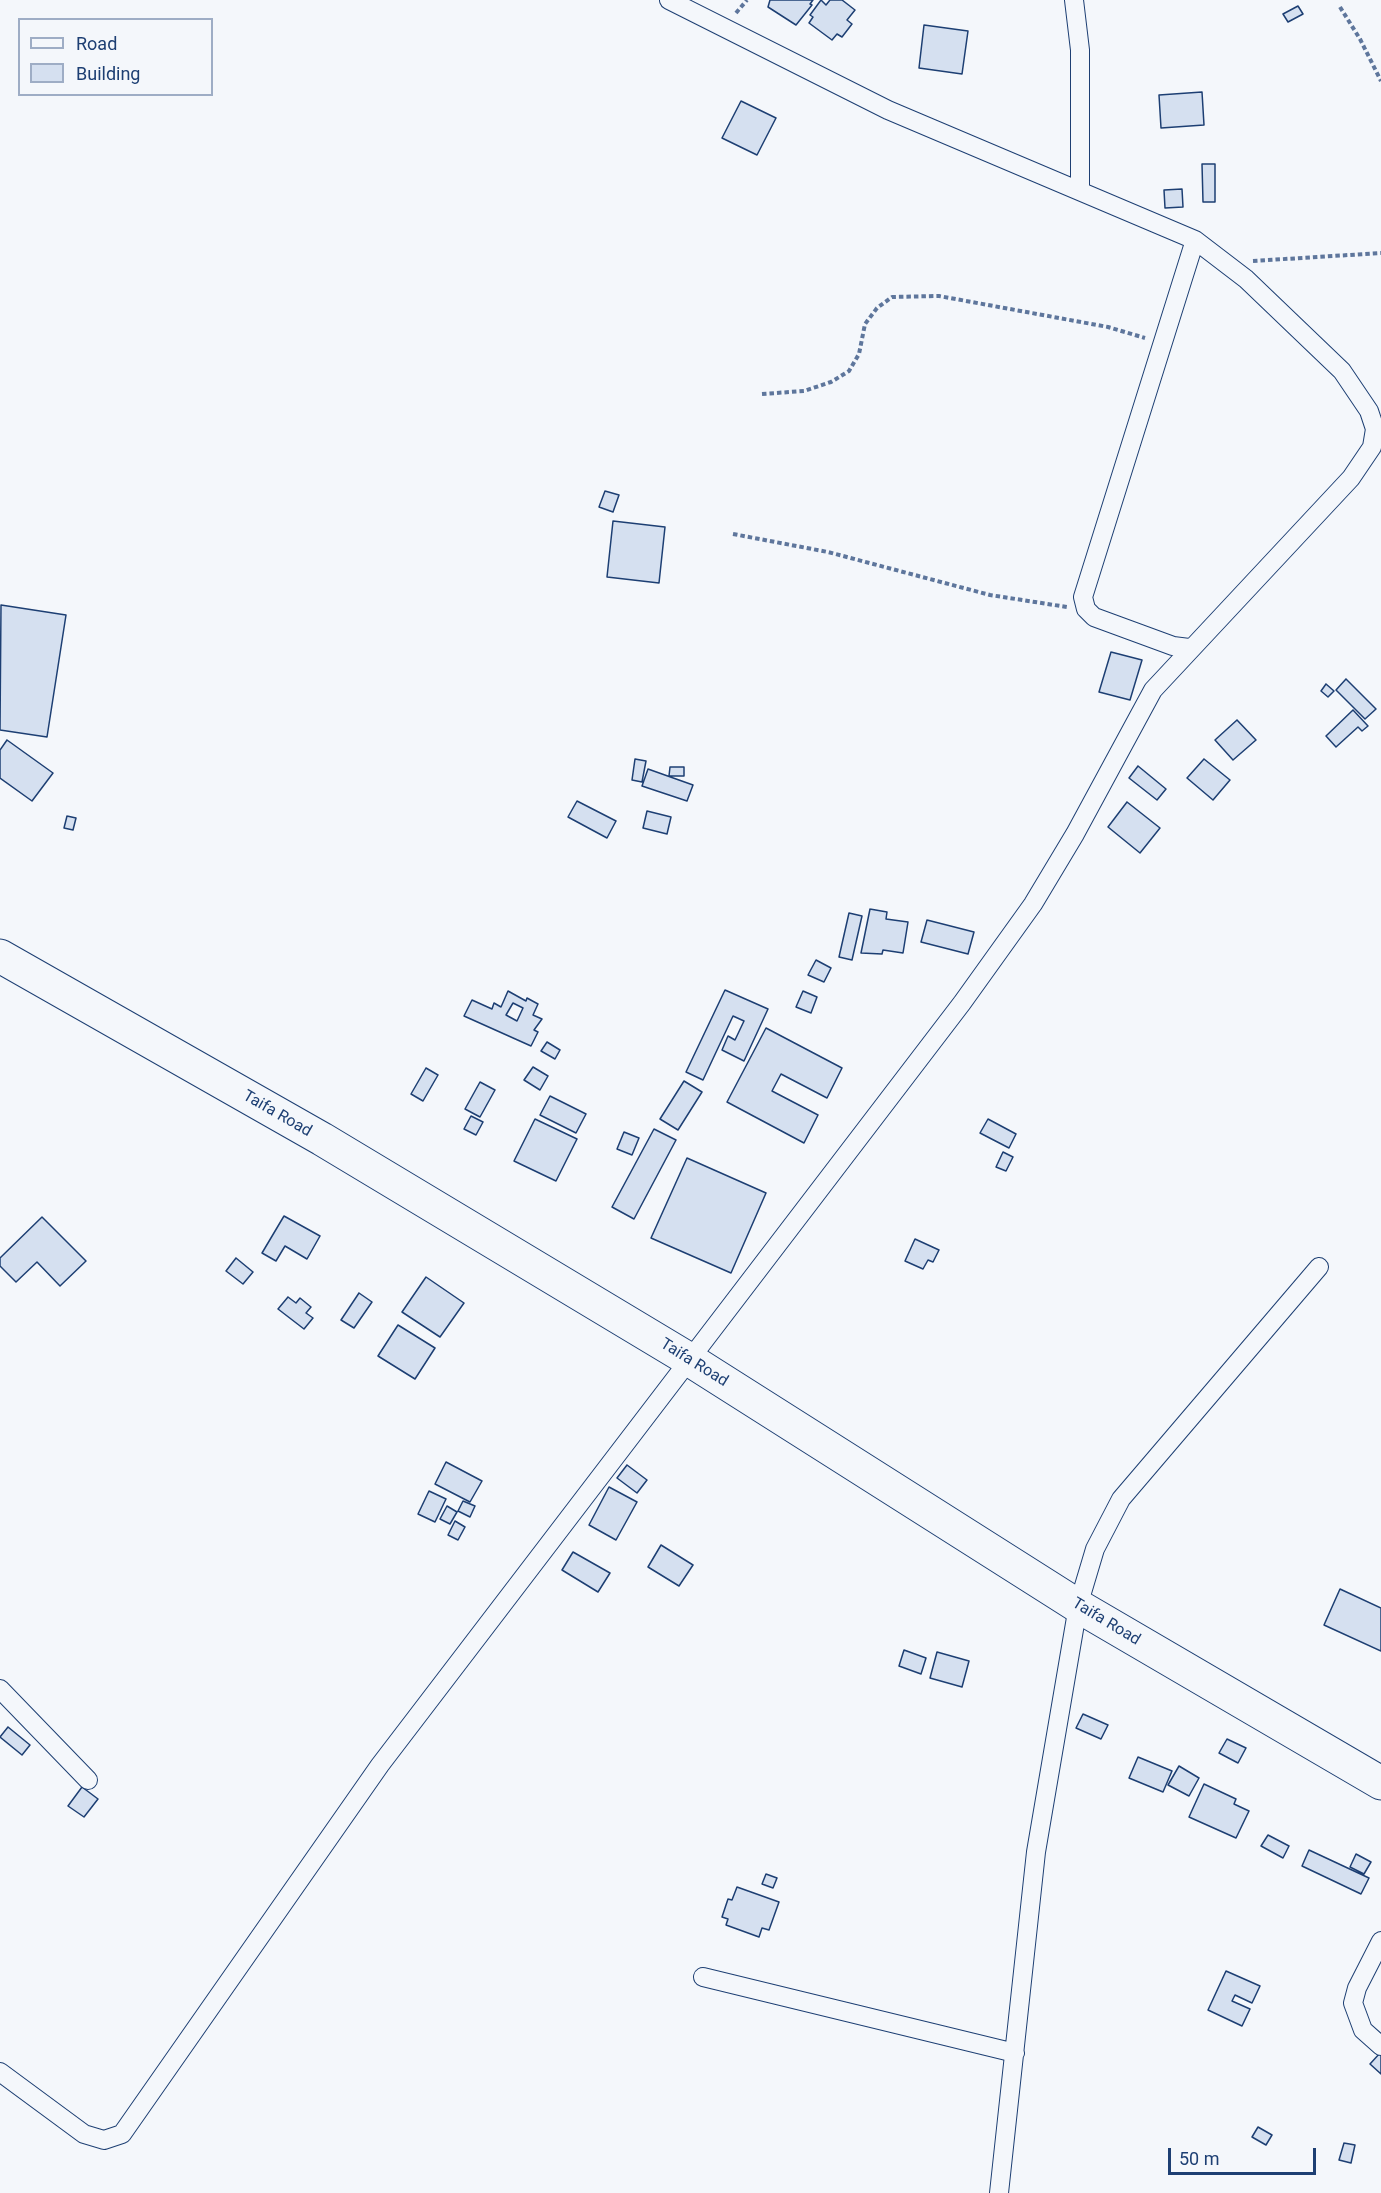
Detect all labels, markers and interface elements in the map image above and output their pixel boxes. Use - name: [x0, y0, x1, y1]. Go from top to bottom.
- legend: [18, 18, 213, 96]
- text: Road: [76, 33, 117, 54]
- text: Building: [76, 63, 140, 84]
- street label: Taifa Road: [239, 1087, 315, 1141]
- street label: Taifa Road: [657, 1335, 731, 1391]
- street label: Taifa Road: [1068, 1594, 1144, 1650]
- scale bar: [1171, 2136, 1320, 2174]
- text: 50 m: [1179, 2148, 1219, 2169]

